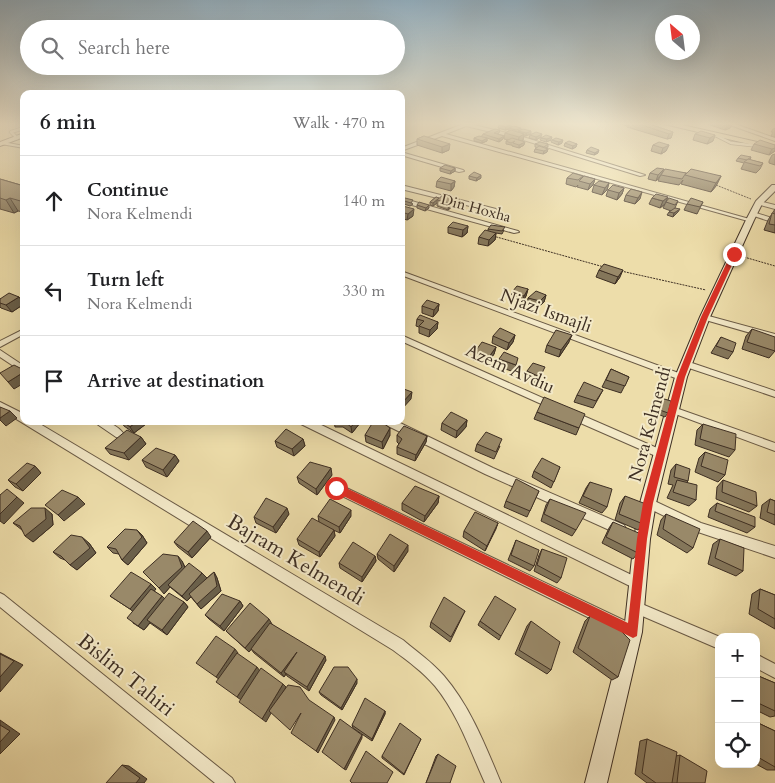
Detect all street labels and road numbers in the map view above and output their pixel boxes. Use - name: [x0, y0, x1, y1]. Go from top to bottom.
- street label: Din Hoxha: [439, 189, 514, 227]
- street label: Njazi Ismajli: [497, 283, 595, 339]
- street label: Azem Avdiu: [461, 338, 559, 400]
- street label: Nora Kelmendi: [623, 363, 677, 485]
- street label: Bajram Kelmendi: [222, 507, 371, 613]
- street label: Bislim Tahiri: [71, 627, 181, 723]

